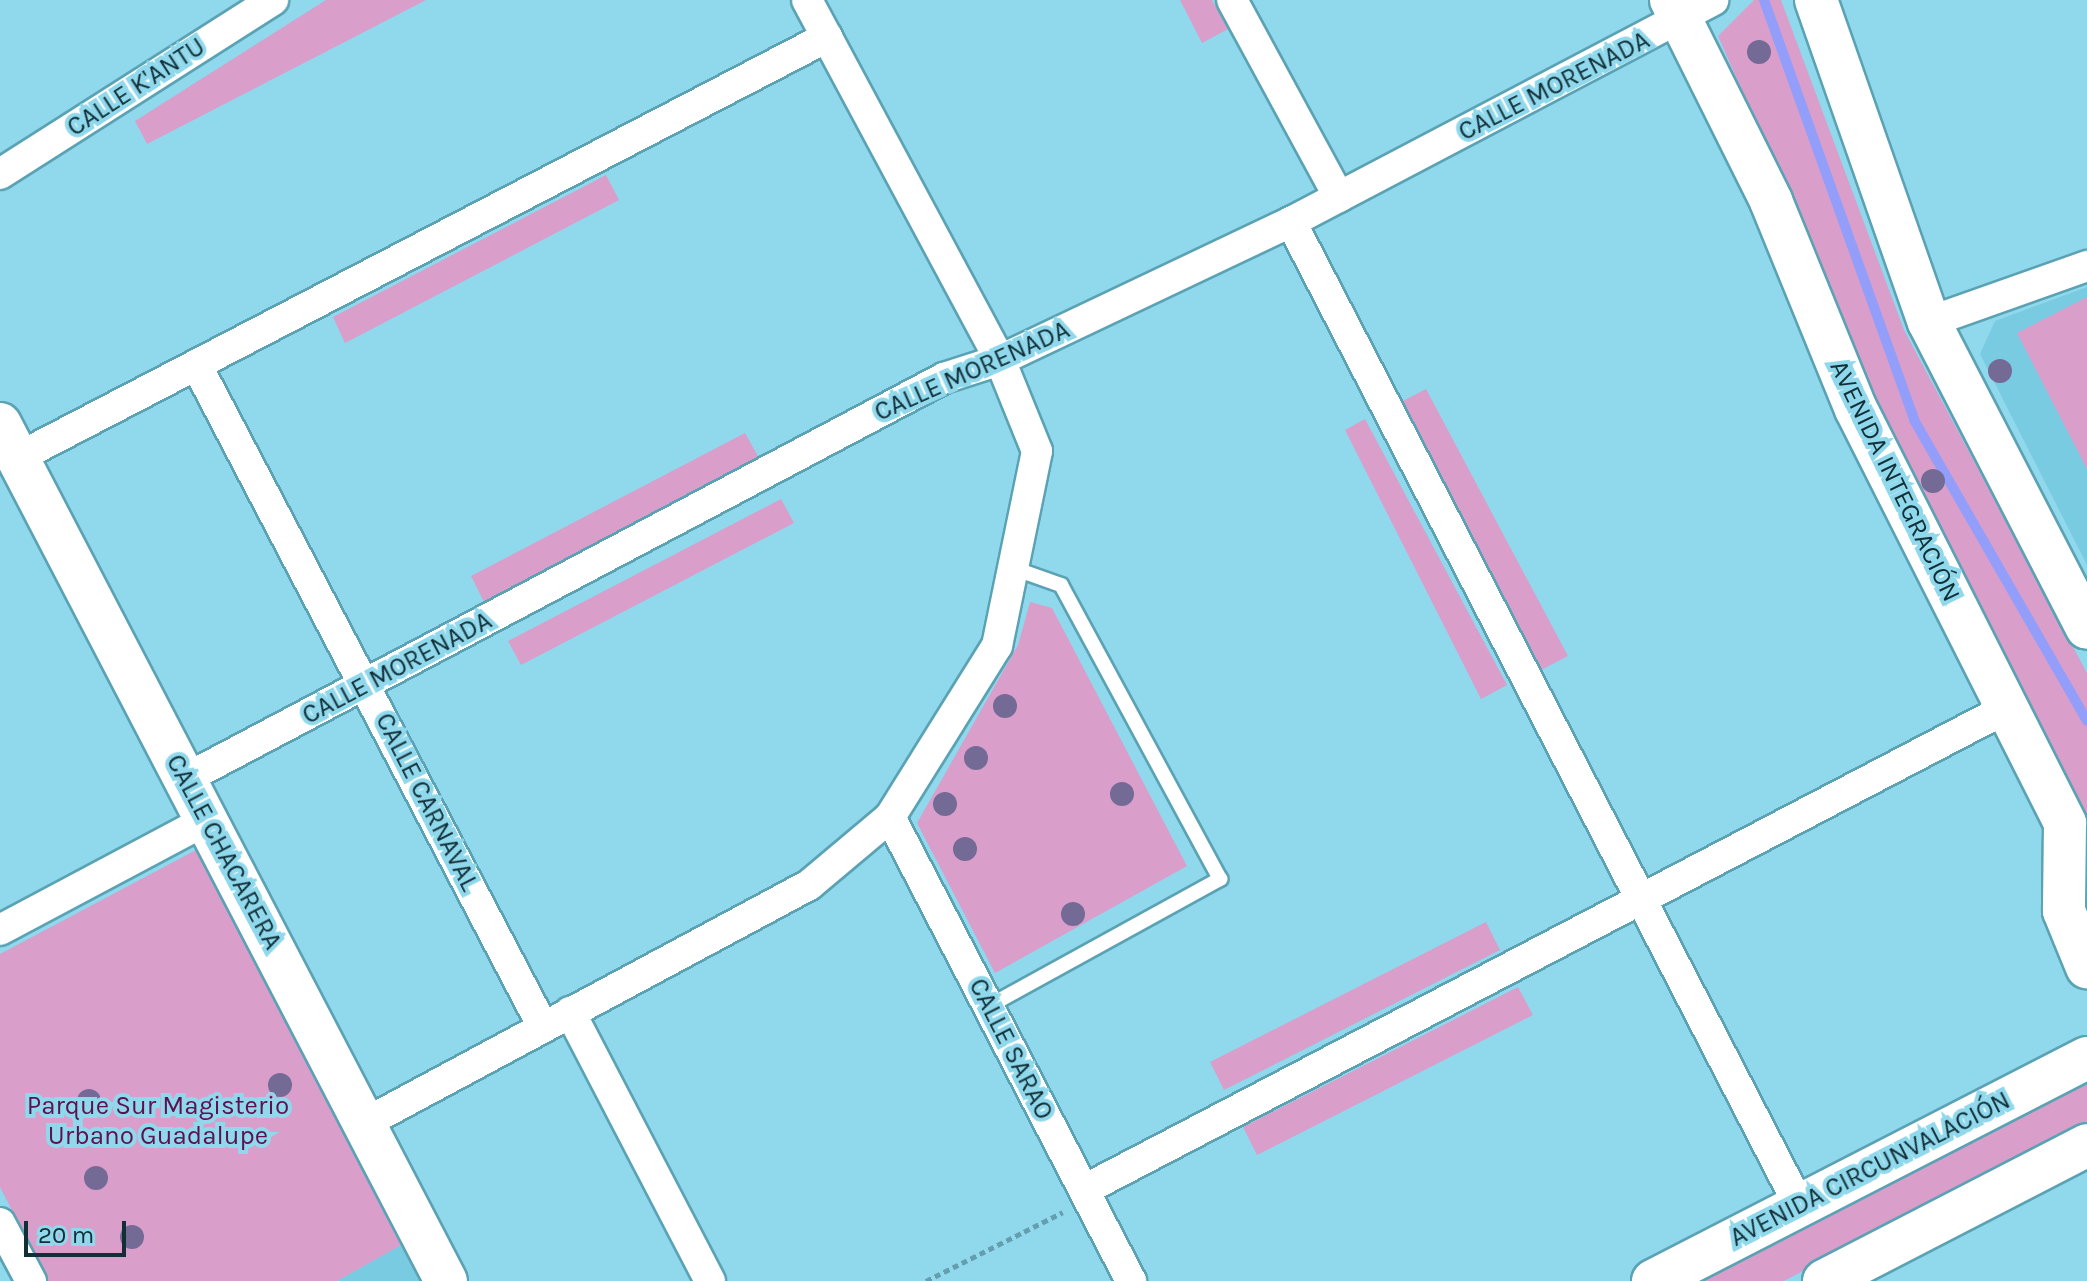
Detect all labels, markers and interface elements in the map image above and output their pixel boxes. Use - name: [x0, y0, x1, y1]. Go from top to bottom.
- street label: CALLE MORENADA: [1453, 24, 1655, 148]
- street label: CALLE K'ANTU: [61, 31, 211, 143]
- street label: CALLE MORENADA: [870, 314, 1074, 428]
- street label: AVENIDA INTEGRACIÓN: [1823, 355, 1967, 607]
- street label: CALLE MORENADA: [297, 605, 497, 731]
- street label: CALLE CARNAVAL: [369, 708, 485, 896]
- street label: CALLE CHACARERA: [159, 749, 289, 955]
- street label: CALLE SARAO: [962, 973, 1060, 1125]
- street label: AVENIDA CIRCUNVALACIÓN: [1725, 1085, 2015, 1253]
- park label: Parque Sur Magisterio Urbano Guadalupe: [27, 1090, 289, 1152]
- scale bar: [28, 1205, 130, 1255]
- text: 20 m: [38, 1221, 94, 1249]

